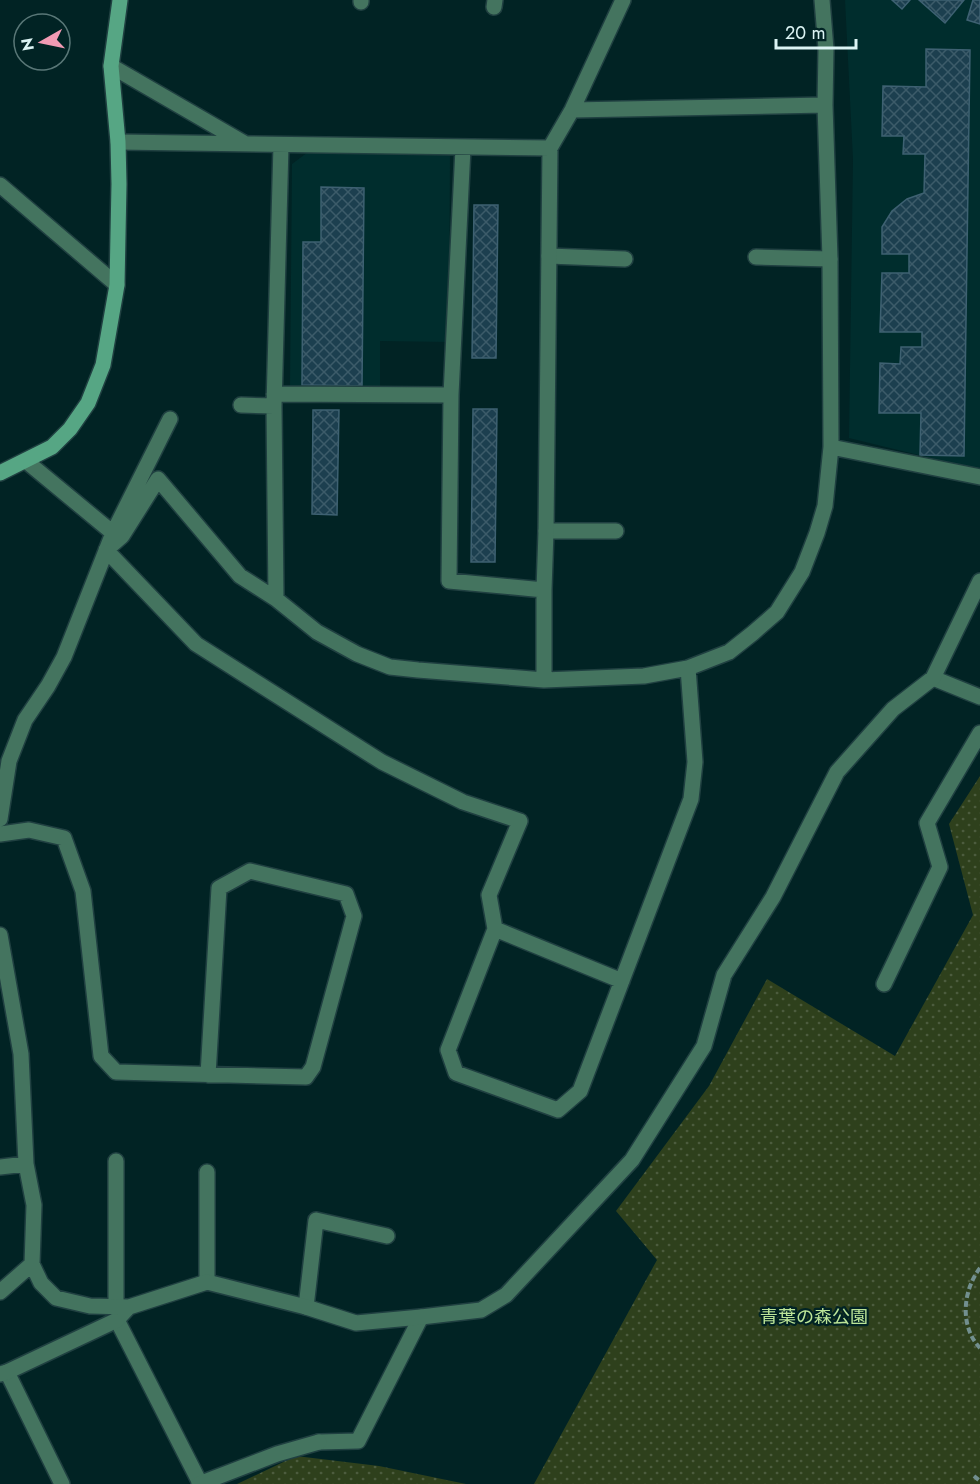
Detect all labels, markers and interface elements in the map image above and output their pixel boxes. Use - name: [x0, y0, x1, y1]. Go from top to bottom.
- north arrow: [12, 12, 72, 72]
- scale bar: [776, 12, 856, 50]
- text: 20 m: [785, 20, 825, 46]
- text: N: [15, 36, 40, 52]
- park label: 青葉の森公園: [760, 1304, 868, 1330]

